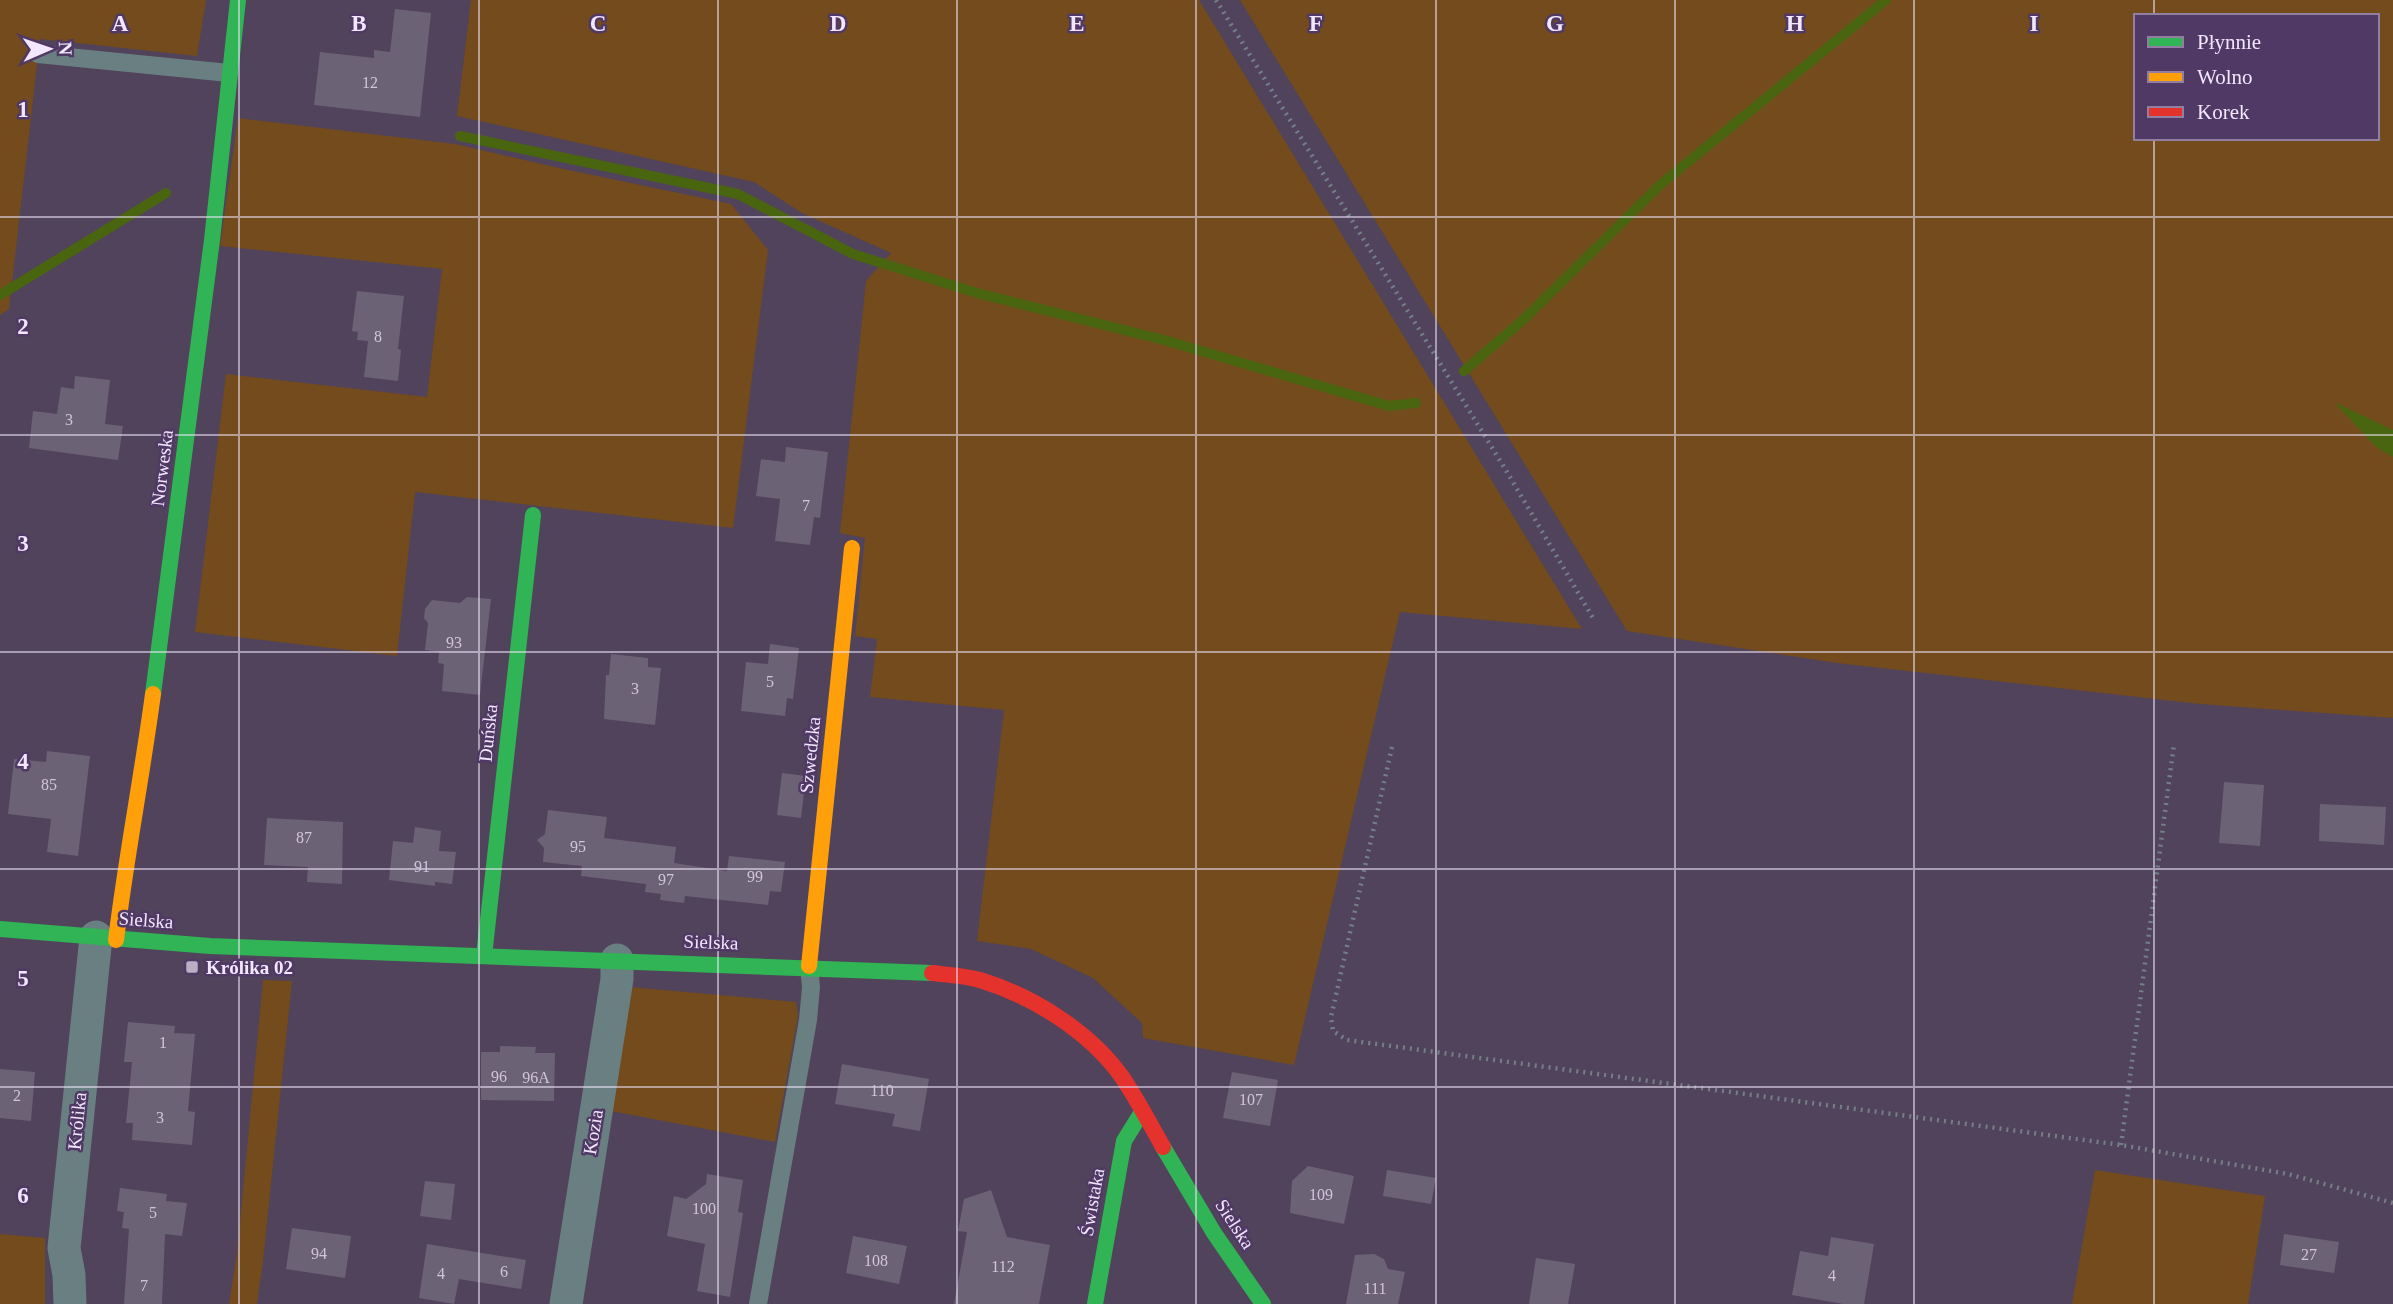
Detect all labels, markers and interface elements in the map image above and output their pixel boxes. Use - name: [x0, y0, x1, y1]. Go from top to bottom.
- text: A: [112, 11, 129, 36]
- text: B: [351, 11, 367, 36]
- text: C: [590, 11, 606, 36]
- text: D: [830, 11, 846, 36]
- text: E: [1069, 11, 1085, 36]
- text: F: [1309, 11, 1323, 36]
- text: G: [1546, 11, 1564, 36]
- text: H: [1786, 11, 1804, 36]
- text: I: [2030, 11, 2039, 36]
- north arrow: [14, 14, 84, 84]
- legend: [2134, 14, 2379, 140]
- text: Płynnie: [2197, 30, 2261, 54]
- text: N: [55, 41, 76, 56]
- text: Wolno: [2197, 65, 2252, 89]
- house number: 12: [362, 74, 378, 91]
- text: 1: [17, 97, 29, 122]
- text: Korek: [2197, 100, 2250, 124]
- text: 2: [17, 314, 29, 339]
- house number: 8: [374, 328, 382, 345]
- house number: 3: [65, 411, 73, 428]
- street label: Norweska: [147, 428, 177, 508]
- house number: 7: [802, 497, 810, 514]
- text: 3: [17, 531, 29, 556]
- house number: 93: [446, 634, 462, 651]
- house number: 5: [766, 673, 774, 690]
- house number: 3: [631, 680, 639, 697]
- street label: Duńska: [475, 702, 502, 763]
- street label: Szwedzka: [796, 715, 825, 794]
- text: 4: [17, 749, 29, 774]
- house number: 85: [41, 776, 57, 793]
- house number: 87: [296, 829, 312, 846]
- house number: 95: [570, 838, 586, 855]
- house number: 91: [414, 858, 430, 875]
- house number: 99: [747, 868, 763, 885]
- house number: 97: [658, 871, 674, 888]
- street label: Sielska: [118, 908, 175, 932]
- street label: Sielska: [683, 931, 739, 953]
- place label: Królika 02: [206, 957, 293, 978]
- marker: Królika 02: [184, 959, 200, 975]
- text: 5: [17, 966, 29, 991]
- house number: 1: [159, 1034, 167, 1051]
- house number: 96: [491, 1068, 507, 1085]
- house number: 96A: [522, 1069, 550, 1086]
- house number: 110: [870, 1082, 894, 1099]
- house number: 2: [13, 1087, 21, 1104]
- street label: Królika: [64, 1090, 91, 1151]
- house number: 107: [1239, 1091, 1263, 1108]
- street label: Kozia: [579, 1107, 607, 1156]
- house number: 3: [156, 1109, 164, 1126]
- street label: Świstaka: [1076, 1166, 1108, 1238]
- text: 6: [17, 1183, 29, 1208]
- house number: 109: [1309, 1186, 1333, 1203]
- street label: Sielska: [1211, 1195, 1259, 1253]
- house number: 100: [692, 1200, 716, 1217]
- house number: 5: [149, 1204, 157, 1221]
- house number: 94: [311, 1245, 327, 1262]
- house number: 27: [2301, 1246, 2317, 1263]
- house number: 108: [864, 1252, 888, 1269]
- house number: 112: [991, 1258, 1015, 1275]
- house number: 6: [500, 1263, 508, 1280]
- house number: 4: [437, 1265, 445, 1282]
- house number: 4: [1828, 1267, 1836, 1284]
- house number: 7: [140, 1277, 148, 1294]
- house number: 111: [1364, 1280, 1386, 1297]

